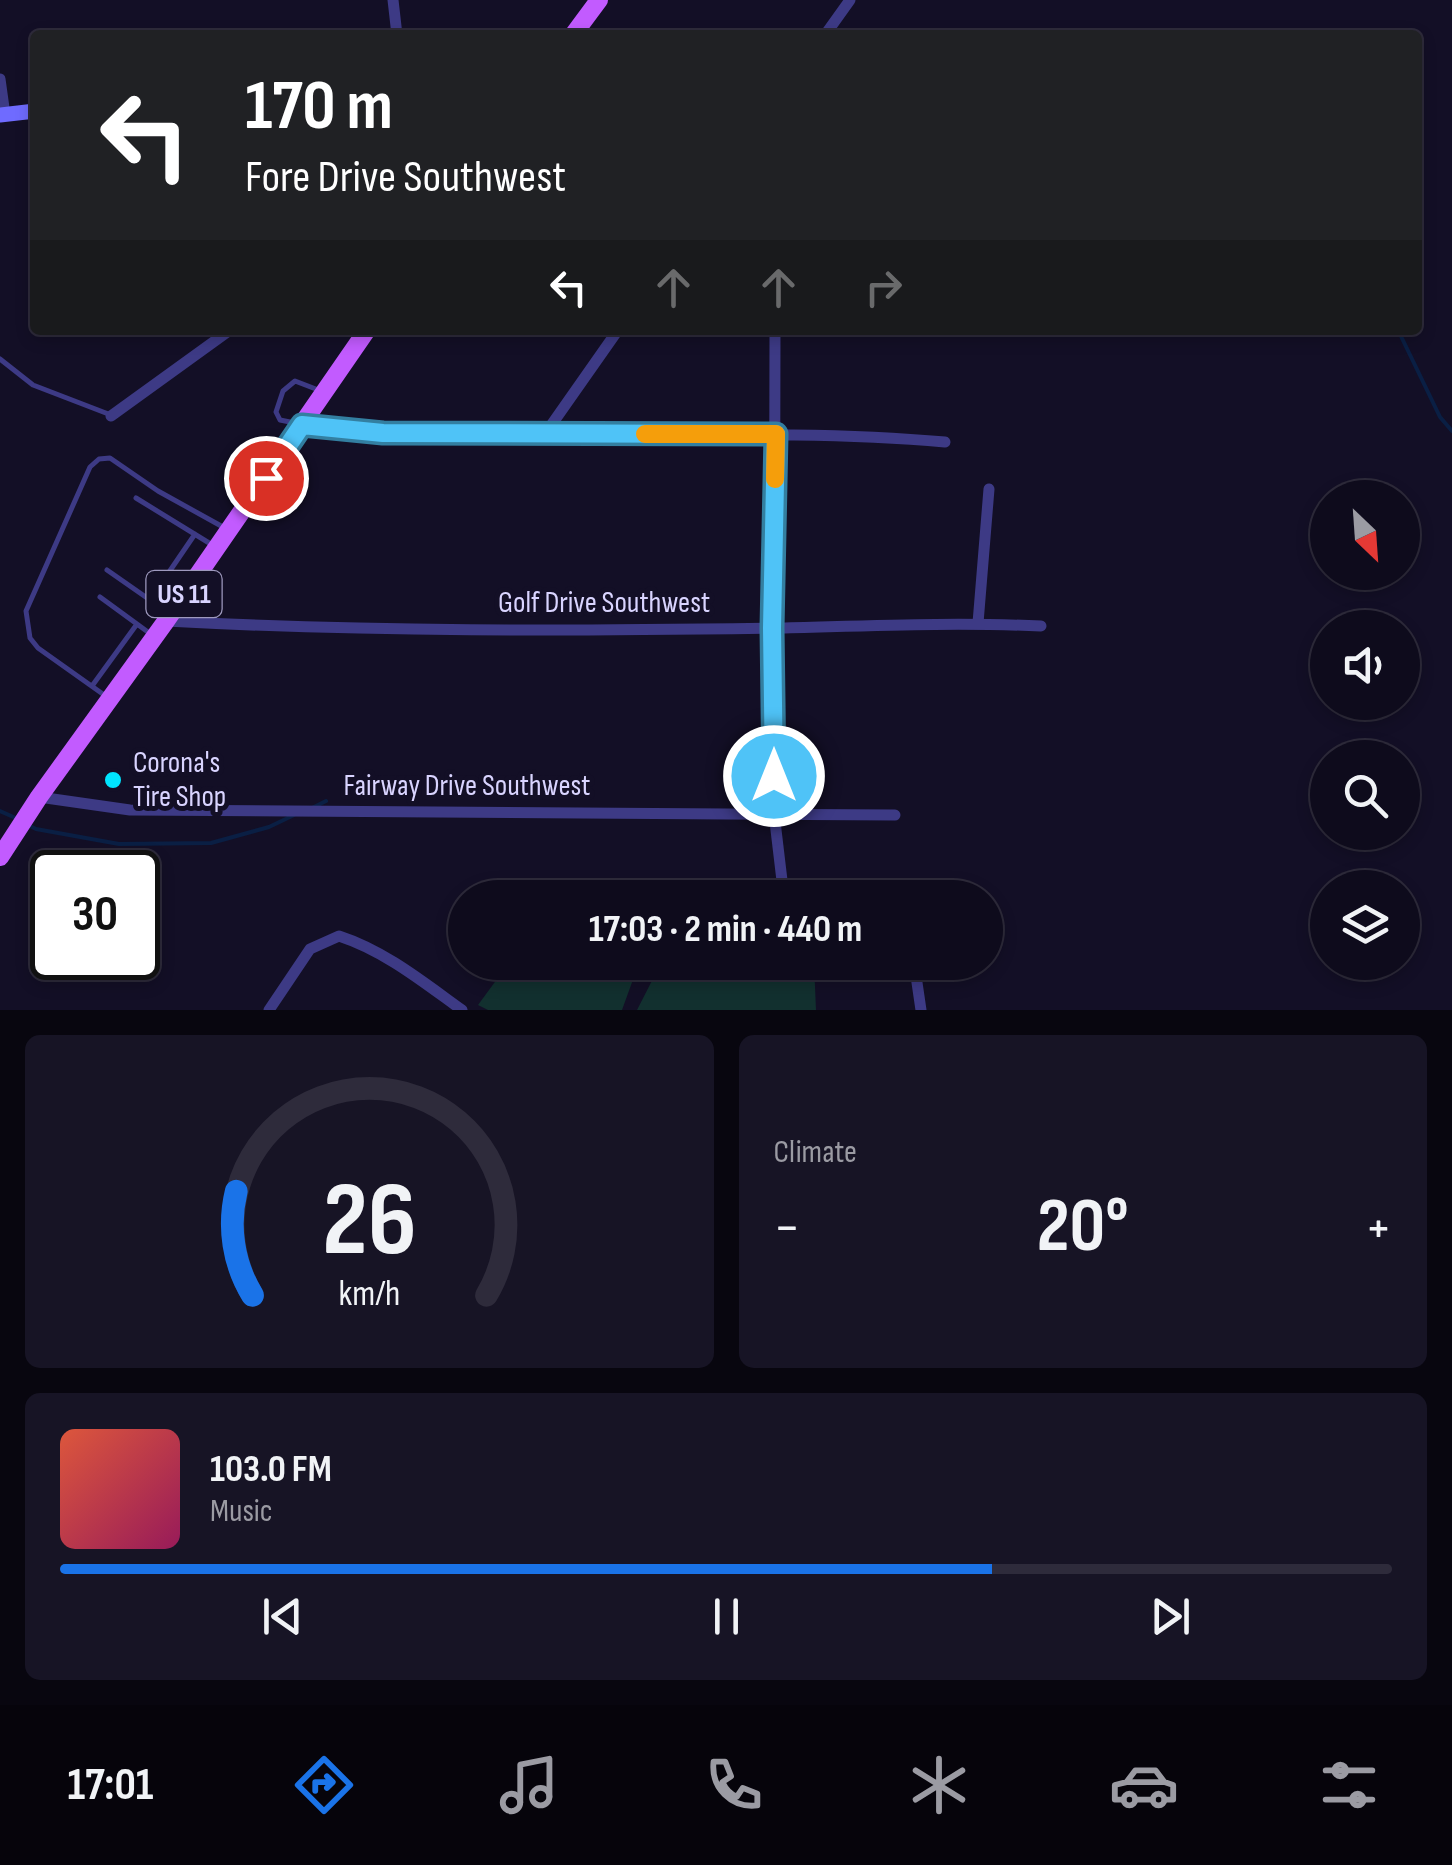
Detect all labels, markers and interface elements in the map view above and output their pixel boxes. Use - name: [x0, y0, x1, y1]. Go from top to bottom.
- text: 170 m: [245, 65, 393, 149]
- icon: left: [80, 70, 210, 200]
- text: Fore Drive Southwest: [245, 150, 566, 205]
- icon: left: [541, 260, 596, 315]
- icon: ahead: [646, 260, 701, 315]
- icon: ahead: [751, 260, 806, 315]
- icon: right: [856, 260, 911, 315]
- pin: [224, 436, 309, 521]
- icon: arrive: [239, 451, 294, 506]
- north arrow: [1310, 480, 1420, 590]
- map controls: [1310, 480, 1420, 980]
- road number: US 11: [146, 571, 222, 617]
- street label: Golf Drive Southwest: [498, 585, 710, 621]
- button: sound: [1310, 610, 1420, 720]
- position arrow: [722, 724, 826, 828]
- button: search: [1310, 740, 1420, 850]
- place label: Corona's Tire Shop: [133, 745, 226, 815]
- street label: Fairway Drive Southwest: [344, 768, 590, 804]
- marker: Corona's Tire Shop: [102, 769, 124, 791]
- speed limit sign: 30: [30, 850, 160, 980]
- button: layers: [1310, 870, 1420, 980]
- text: 17:03 · 2 min · 440 m: [589, 907, 862, 952]
- text: Climate: [774, 1133, 857, 1172]
- text: 26: [322, 1159, 417, 1284]
- text: 20°: [1037, 1182, 1129, 1273]
- text: −: [774, 1195, 800, 1262]
- text: +: [1365, 1195, 1392, 1262]
- text: km/h: [338, 1273, 400, 1316]
- text: 103.0 FM: [210, 1447, 332, 1492]
- text: Music: [210, 1492, 273, 1531]
- icon: previous: [255, 1589, 310, 1644]
- icon: pause: [699, 1589, 754, 1644]
- icon: next: [1143, 1589, 1198, 1644]
- icon: directions: [289, 1750, 359, 1820]
- icon: music: [494, 1750, 564, 1820]
- icon: phone: [699, 1750, 769, 1820]
- icon: climate: [904, 1750, 974, 1820]
- icon: car: [1109, 1750, 1179, 1820]
- icon: filters: [1314, 1750, 1384, 1820]
- text: 17:01: [68, 1758, 153, 1813]

